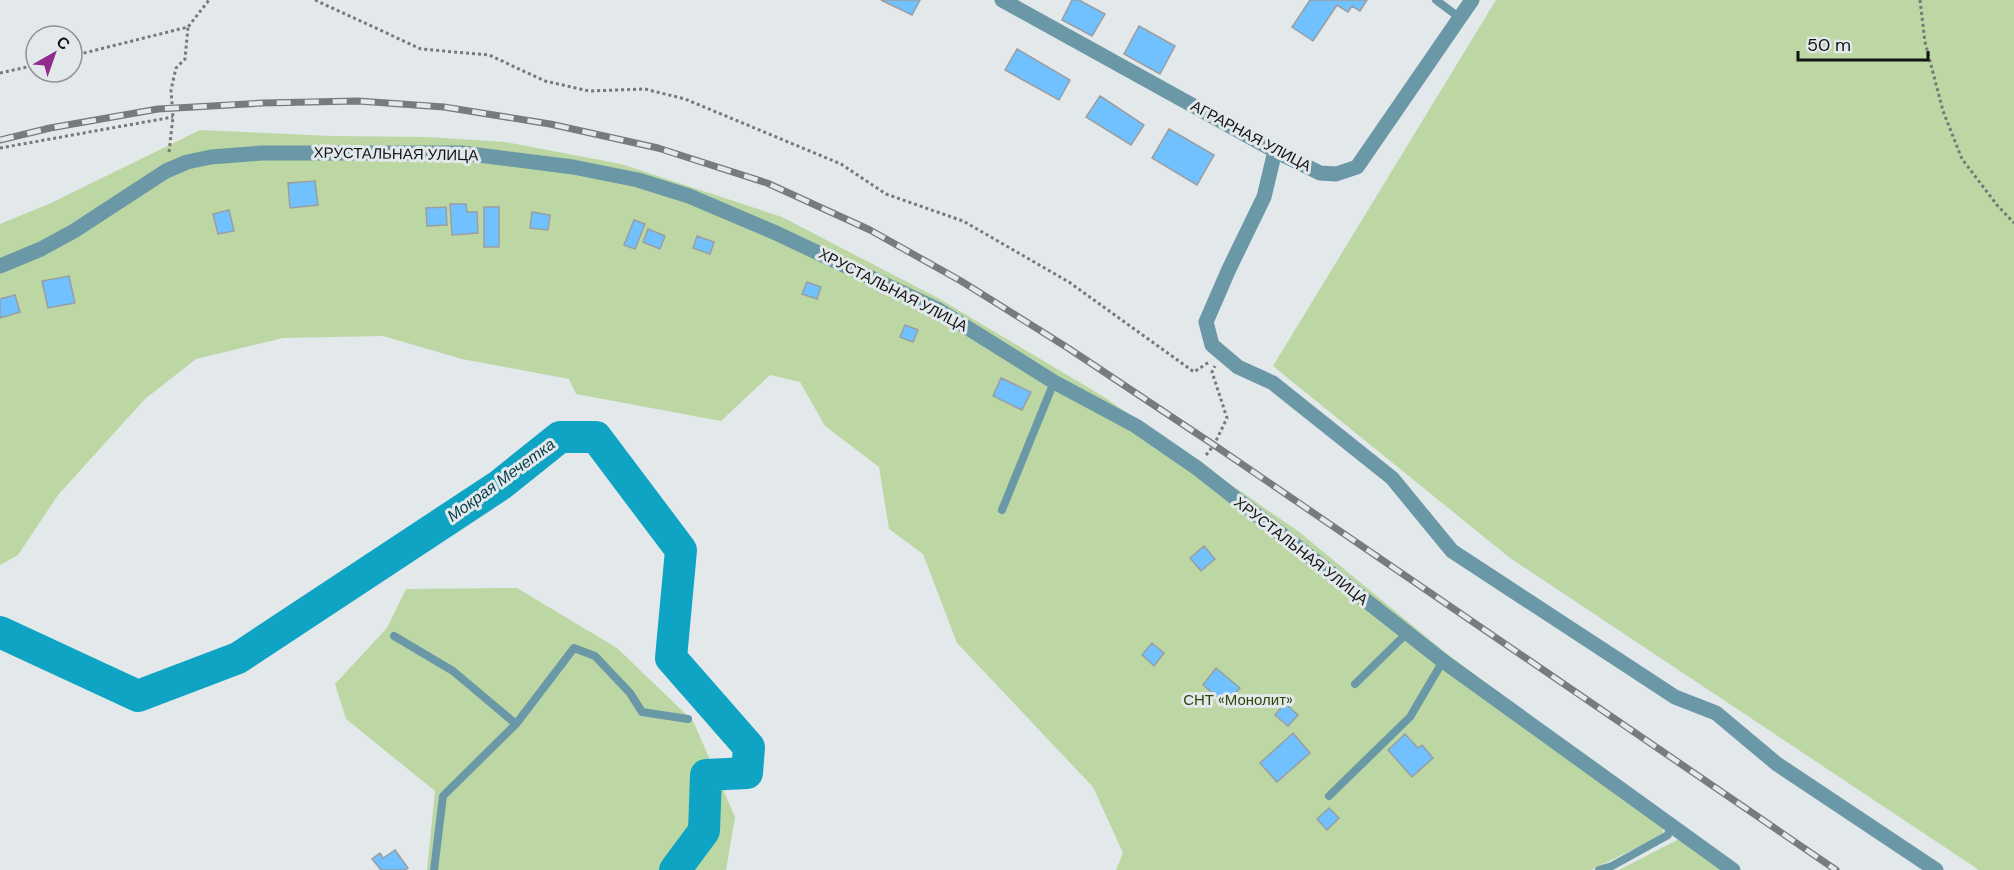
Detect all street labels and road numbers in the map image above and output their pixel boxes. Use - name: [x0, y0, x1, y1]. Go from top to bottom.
- street label: АГРАРНАЯ УЛИЦА: [1187, 96, 1315, 176]
- street label: ХРУСТАЛЬНАЯ УЛИЦА: [314, 143, 478, 165]
- street label: ХРУСТАЛЬНАЯ УЛИЦА: [815, 244, 971, 336]
- street label: ХРУСТАЛЬНАЯ УЛИЦА: [1230, 492, 1372, 610]

